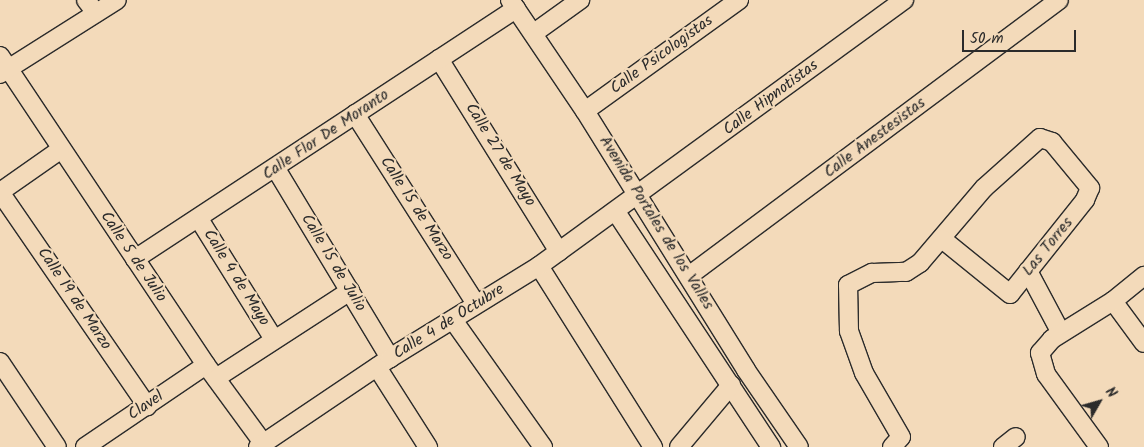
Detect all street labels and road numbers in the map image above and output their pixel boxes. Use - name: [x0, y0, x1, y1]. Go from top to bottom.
- street label: Calle Psicologistas: [607, 11, 717, 99]
- street label: Calle Hipnotistas: [720, 56, 822, 140]
- street label: Calle Flor De Moranto: [259, 86, 393, 184]
- street label: Calle Anestesistas: [820, 94, 930, 182]
- street label: Calle 27 de Mayo: [461, 100, 539, 210]
- street label: Avenida Portales de los Valles: [595, 133, 717, 313]
- street label: Calle 15 de Marzo: [375, 153, 457, 265]
- street label: Calle 5 de Julio: [96, 208, 170, 306]
- street label: Calle 15 de Julio: [296, 211, 370, 315]
- street label: Las Torres: [1019, 214, 1077, 280]
- street label: Calle 4 de Mayo: [199, 226, 273, 330]
- street label: Calle 19 de Marzo: [33, 244, 115, 354]
- street label: Calle 4 de Octubre: [390, 280, 508, 364]
- street label: Clavel: [125, 387, 167, 425]

